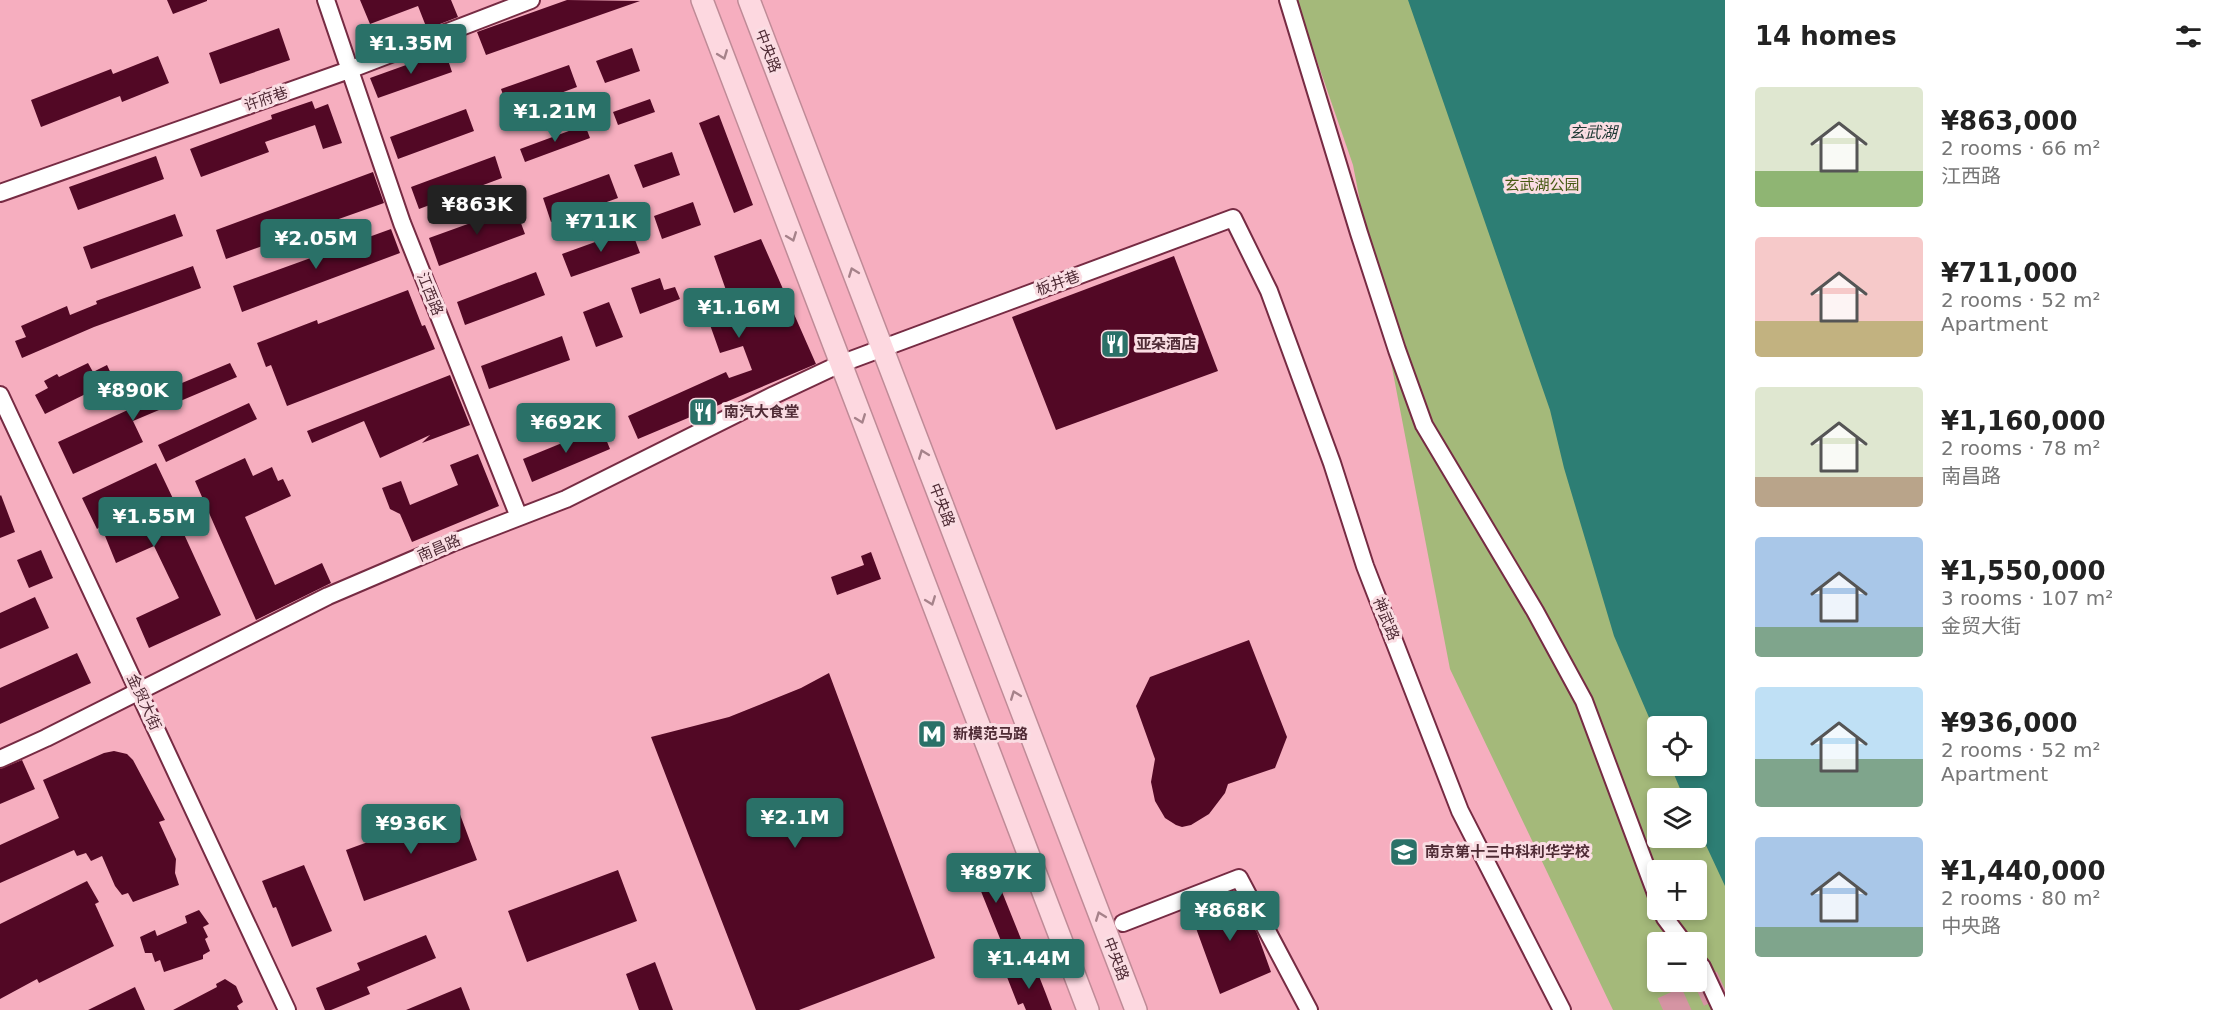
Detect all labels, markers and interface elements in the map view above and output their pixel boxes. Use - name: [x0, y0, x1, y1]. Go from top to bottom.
- icon: filters: [2172, 20, 2205, 53]
- text: 14 homes: [1755, 21, 1897, 51]
- pin: ¥1.35M: [362, 24, 460, 75]
- street label: 中央路: [752, 27, 784, 75]
- text: ¥1.35M: [369, 31, 453, 55]
- one-way arrow: [716, 49, 728, 60]
- street label: 许府巷: [242, 83, 290, 115]
- pin: ¥1.21M: [506, 92, 604, 143]
- text: ¥1.21M: [513, 99, 597, 123]
- text: ¥863,000: [1941, 106, 2078, 136]
- icon: home: [1803, 111, 1875, 183]
- water label: 玄武湖: [1569, 123, 1620, 142]
- text: 2 rooms · 66 m²: [1941, 136, 2101, 160]
- text: 江西路: [1941, 164, 2001, 188]
- park label: 玄武湖公园: [1504, 176, 1580, 194]
- pin: ¥863K: [435, 185, 519, 236]
- text: ¥863K: [441, 192, 513, 216]
- pin: ¥711K: [559, 202, 643, 253]
- text: ¥711K: [565, 209, 637, 233]
- pin: ¥2.05M: [267, 219, 365, 270]
- text: ¥2.05M: [274, 226, 358, 250]
- one-way arrow: [785, 231, 797, 242]
- text: ¥711,000: [1941, 258, 2078, 288]
- icon: home: [1803, 261, 1875, 333]
- one-way arrow: [848, 267, 860, 278]
- street label: 板井巷: [1034, 267, 1082, 299]
- street label: 江西路: [413, 270, 447, 318]
- pin: ¥1.16M: [690, 288, 788, 339]
- text: 2 rooms · 52 m²: [1941, 288, 2101, 312]
- text: ¥1.16M: [697, 295, 781, 319]
- text: Apartment: [1941, 312, 2048, 336]
- restaurant icon: 亚朵酒店: [1099, 328, 1131, 360]
- place label: 亚朵酒店: [1136, 335, 1196, 353]
- pin: ¥890K: [91, 371, 175, 422]
- text: ¥890K: [97, 378, 169, 402]
- restaurant icon: 南汽大食堂: [687, 396, 719, 428]
- pin: ¥692K: [524, 403, 608, 454]
- place label: 南汽大食堂: [724, 403, 799, 421]
- text: ¥1,160,000: [1941, 406, 2105, 436]
- text: ¥692K: [530, 410, 602, 434]
- icon: home: [1803, 411, 1875, 483]
- one-way arrow: [854, 414, 867, 424]
- text: 2 rooms · 78 m²: [1941, 436, 2101, 460]
- one-way arrow: [917, 449, 930, 460]
- text: 南昌路: [1941, 464, 2001, 488]
- street label: 中央路: [926, 481, 958, 529]
- pin: ¥1.55M: [105, 497, 203, 548]
- text: ¥1.55M: [112, 504, 196, 528]
- street label: 南昌路: [415, 531, 463, 565]
- text: ¥1,550,000: [1941, 556, 2105, 586]
- icon: home: [1803, 561, 1875, 633]
- text: 3 rooms · 107 m²: [1941, 586, 2113, 610]
- one-way arrow: [924, 595, 936, 606]
- street label: 神武路: [1369, 595, 1403, 643]
- text: 金贸大街: [1941, 614, 2021, 638]
- street label: 金贸大街: [123, 671, 165, 733]
- one-way arrow: [1010, 690, 1022, 701]
- text: ¥936,000: [1941, 708, 2078, 738]
- icon: home: [1803, 711, 1875, 783]
- map controls: [1647, 716, 1707, 992]
- button: locate: [1647, 716, 1707, 776]
- metro station icon: 新模范马路: [916, 718, 948, 750]
- place label: 新模范马路: [953, 725, 1028, 743]
- text: 2 rooms · 52 m²: [1941, 738, 2101, 762]
- text: Apartment: [1941, 762, 2048, 786]
- button: layers: [1647, 788, 1707, 848]
- pin: ¥2.1M: [753, 798, 837, 849]
- pin: ¥936K: [369, 804, 453, 855]
- text: ¥2.1M: [760, 805, 830, 829]
- text: ¥936K: [375, 811, 447, 835]
- school or university icon: 南京第十三中科利华学校: [1388, 836, 1420, 868]
- place label: 南京第十三中科利华学校: [1425, 843, 1590, 861]
- pin: ¥897K: [954, 853, 1038, 904]
- text: ¥1,440,000: [1941, 856, 2105, 886]
- text: ¥897K: [960, 860, 1032, 884]
- button: +: [1647, 860, 1707, 920]
- icon: home: [1803, 861, 1875, 933]
- text: 2 rooms · 80 m²: [1941, 886, 2101, 910]
- pin: ¥868K: [1188, 891, 1272, 942]
- text: ¥868K: [1194, 898, 1266, 922]
- one-way arrow: [1095, 911, 1107, 922]
- text: 中央路: [1941, 914, 2001, 938]
- button: −: [1647, 932, 1707, 992]
- street label: 中央路: [1100, 935, 1132, 983]
- pin: ¥1.44M: [980, 939, 1078, 990]
- text: ¥1.44M: [987, 946, 1071, 970]

